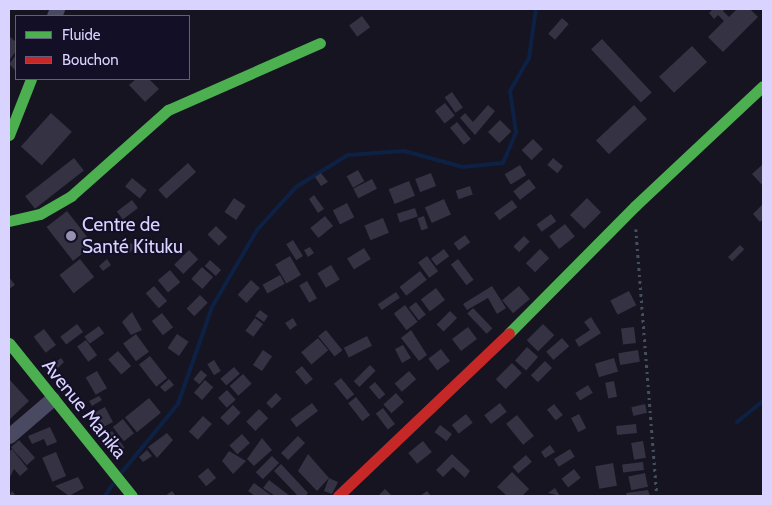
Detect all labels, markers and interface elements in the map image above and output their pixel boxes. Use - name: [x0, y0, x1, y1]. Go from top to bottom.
- legend: [15, 15, 190, 80]
- text: Fluide: [62, 26, 100, 44]
- text: Bouchon: [62, 51, 119, 69]
- place label: Centre de Santé Kituku: [82, 214, 183, 258]
- marker: Centre de Santé Kituku: [64, 229, 78, 243]
- street label: Avenue Manika: [37, 355, 131, 463]

